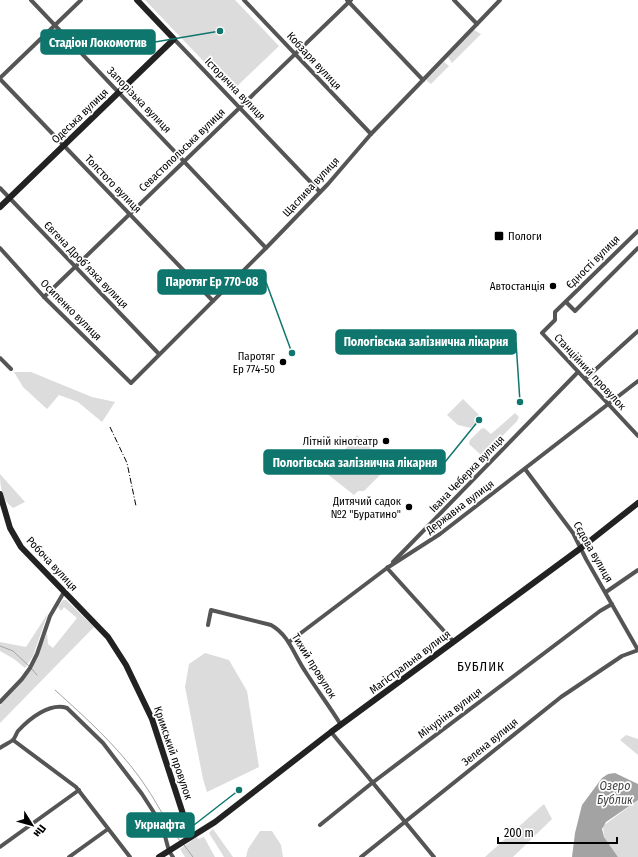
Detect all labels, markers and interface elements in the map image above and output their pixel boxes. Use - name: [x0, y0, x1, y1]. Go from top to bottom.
- callout: Стадіон Локомотив: [41, 30, 155, 54]
- street label: Кобзаря вулиця: [284, 30, 344, 92]
- text: Стадіон Локомотив: [49, 36, 147, 50]
- street label: Історична вулиця: [202, 55, 268, 123]
- street label: Запорізька вулиця: [104, 64, 174, 136]
- street label: Одеська вулиця: [49, 86, 111, 146]
- street label: Севастопольська вулиця: [136, 106, 228, 194]
- street label: Толстого вулиця: [82, 152, 144, 216]
- street label: Щаслива вулиця: [280, 154, 342, 220]
- street label: Євгена Дроб’язка вулиця: [41, 219, 131, 311]
- marker: Пологи: [493, 230, 505, 242]
- place label: Пологи: [508, 230, 542, 243]
- street label: Єдності вулиця: [564, 233, 622, 291]
- callout: Паротяг Ер 770-08: [158, 270, 266, 294]
- text: Паротяг Ер 770-08: [166, 275, 259, 289]
- street label: Осипенко вулиця: [38, 277, 104, 343]
- place label: Автостанція: [490, 280, 545, 293]
- marker: Автостанція: [548, 281, 558, 291]
- callout: Пологiвська залiзнична лiкарня: [336, 330, 516, 354]
- street label: Станційний провулок: [551, 331, 629, 413]
- text: Пологiвська залiзнична лiкарня: [344, 335, 508, 349]
- place label: Паротяг Ер 774-50: [233, 350, 276, 376]
- marker: Паротяг Ер 774-50: [278, 357, 288, 367]
- street label: Івана Чеберка вулиця: [427, 433, 507, 515]
- place label: Літній кінотеатр: [303, 435, 378, 448]
- marker: Літній кінотеатр: [381, 436, 391, 446]
- callout: Пологівська залізнична лікарня: [264, 450, 445, 474]
- text: Пологівська залізнична лікарня: [273, 456, 437, 470]
- street label: Державна вулиця: [423, 477, 497, 537]
- place label: Дитячий садок №2 "Буратино": [331, 495, 402, 521]
- marker: Дитячий садок №2 "Буратино": [404, 502, 414, 512]
- street label: Сєдова вулиця: [570, 519, 616, 585]
- street label: Робоча вулиця: [24, 534, 80, 594]
- street label: Магістральна вулиця: [367, 627, 453, 697]
- street label: Тихий провулок: [289, 631, 340, 702]
- district label: БУБЛИК: [457, 659, 505, 674]
- street label: Мічуріна вулиця: [416, 685, 484, 741]
- street label: Кримський провулок: [151, 705, 195, 802]
- street label: Зелена вулиця: [459, 715, 521, 769]
- water label: Озеро Бублик: [597, 779, 633, 807]
- north arrow: [12, 805, 52, 845]
- callout: Укрнафта: [127, 813, 194, 837]
- text: Укрнафта: [134, 818, 185, 832]
- scale bar: [498, 819, 617, 845]
- text: Пн: [31, 822, 49, 840]
- text: 200 m: [504, 826, 534, 840]

